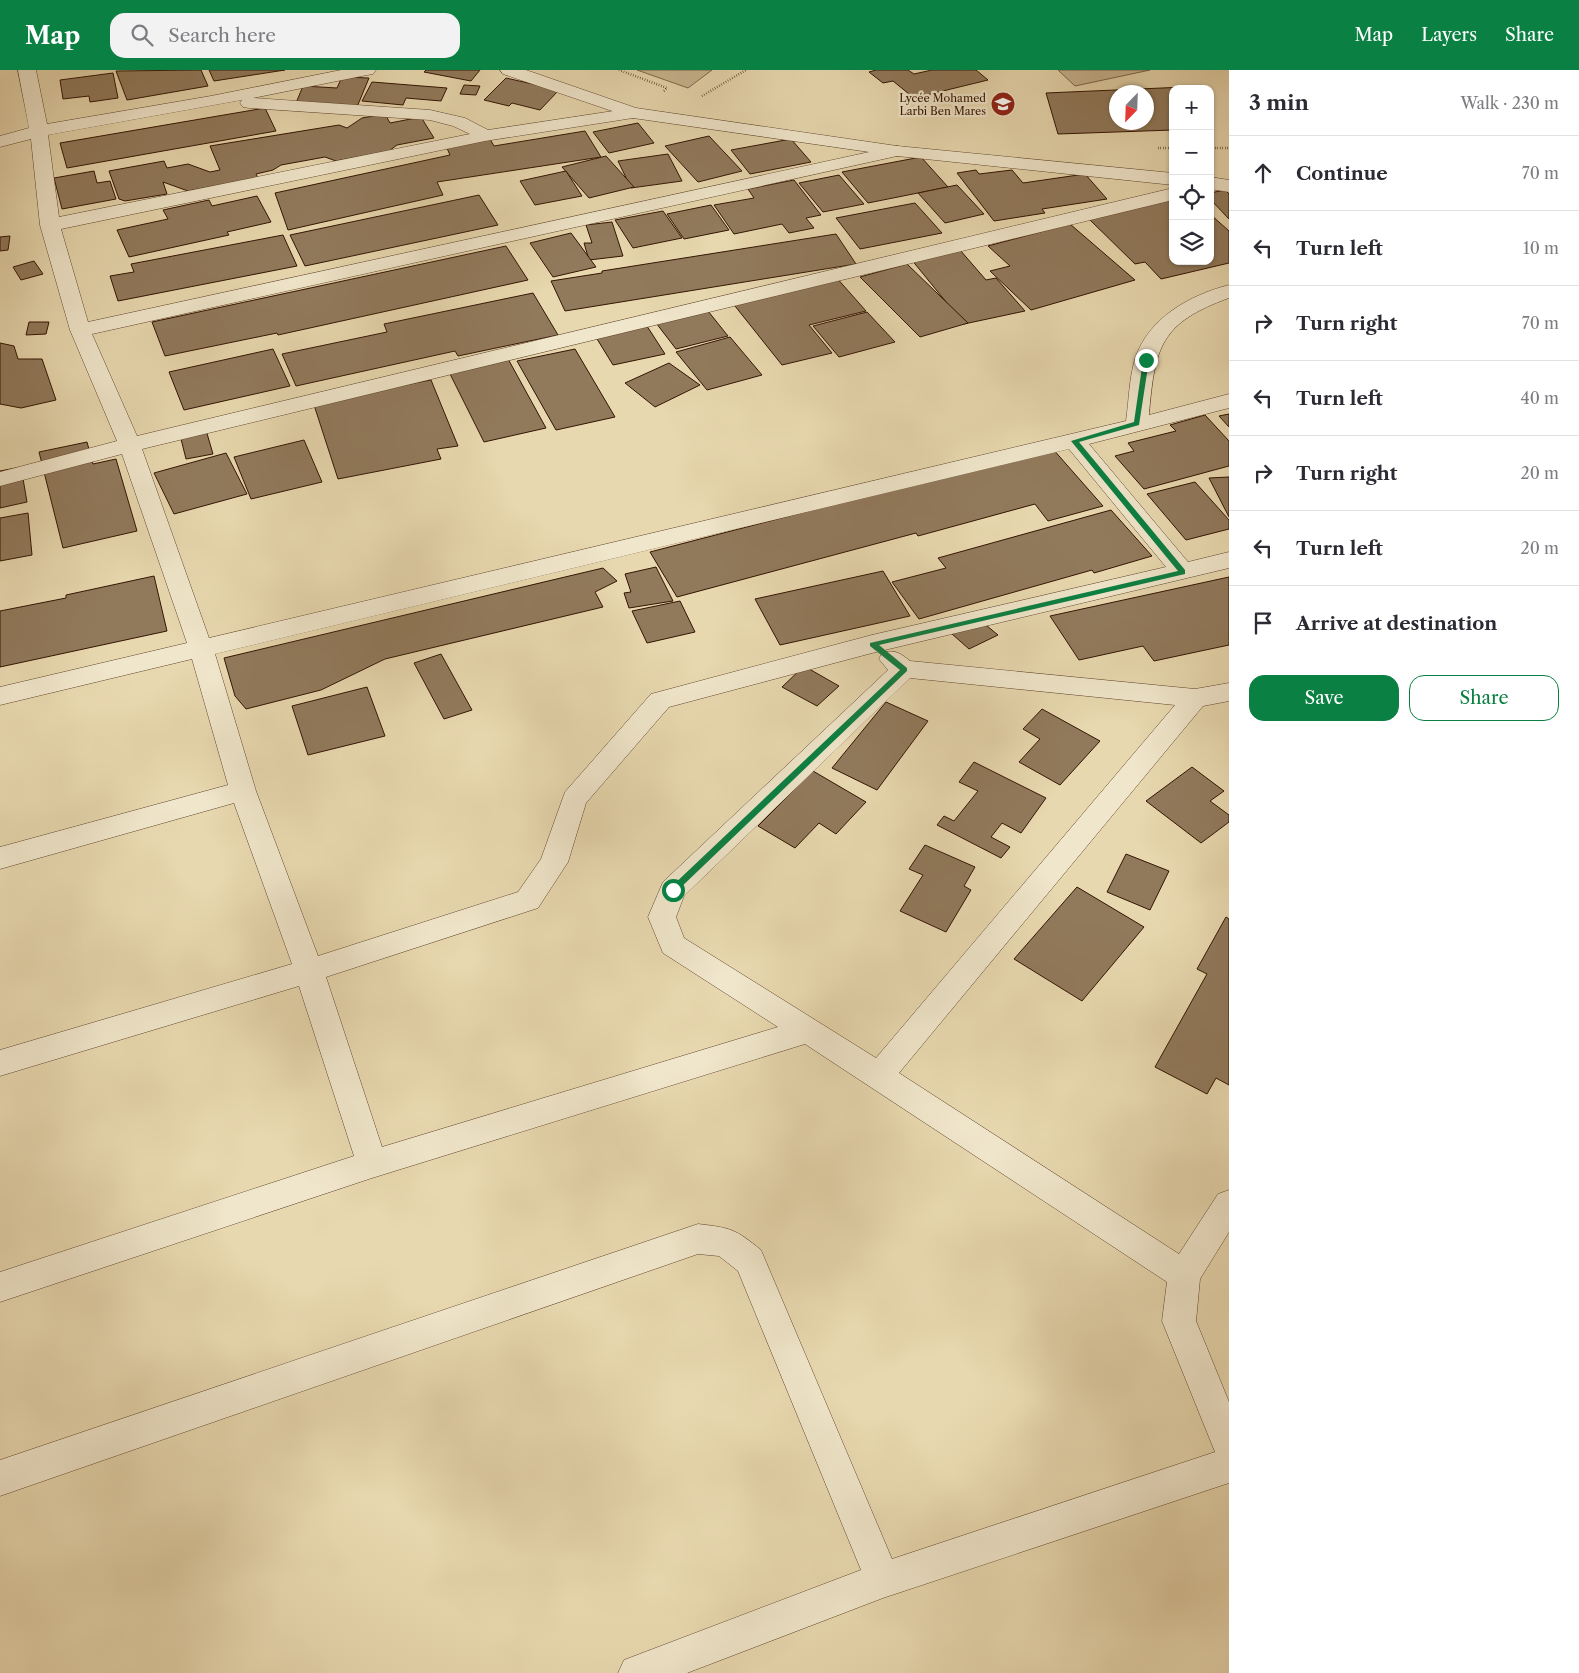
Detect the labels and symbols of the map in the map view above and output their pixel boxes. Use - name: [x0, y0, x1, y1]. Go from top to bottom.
- north arrow: [1109, 85, 1154, 130]
- place label: Lycée Mohamed Larbi Ben Mares: [899, 91, 986, 118]
- school or university icon: Lycée Mohamed Larbi Ben Mares: [990, 91, 1016, 117]
- route end: [1135, 349, 1158, 372]
- route start: [662, 879, 685, 902]

